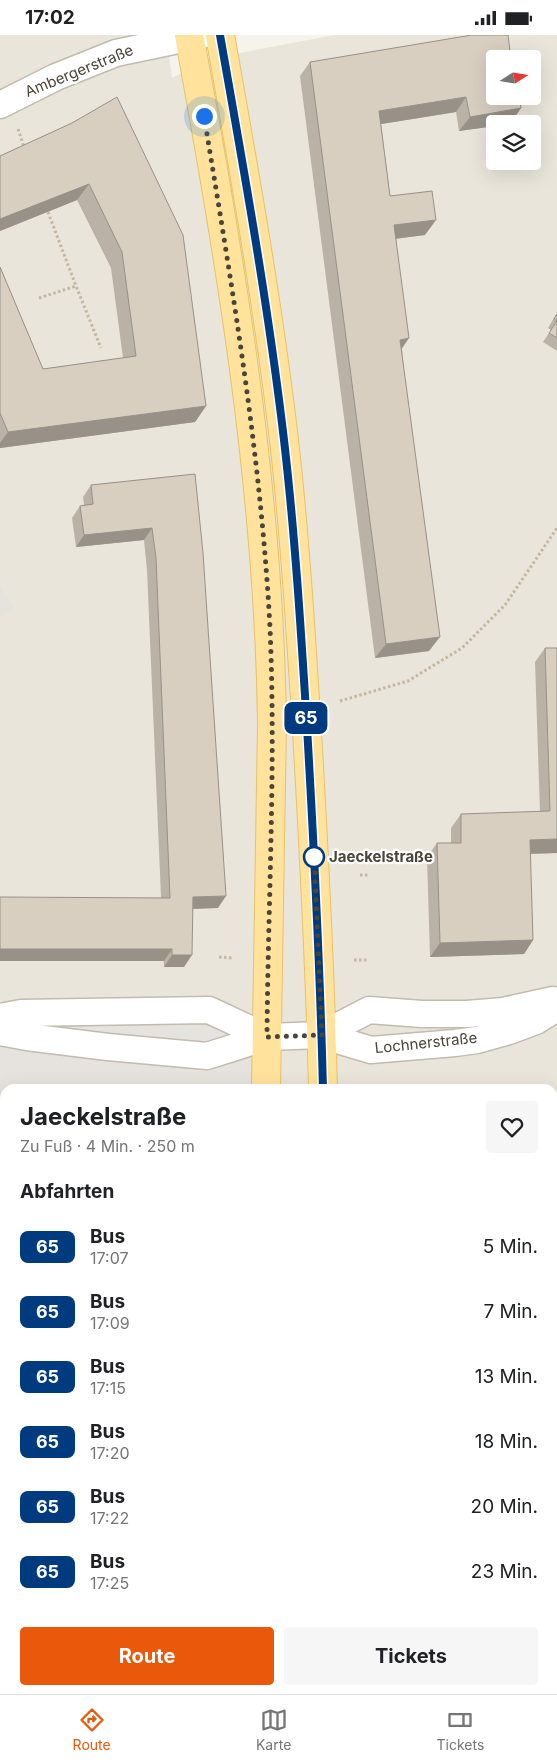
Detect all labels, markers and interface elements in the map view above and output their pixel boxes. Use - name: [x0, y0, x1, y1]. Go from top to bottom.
- text: 17:02: [25, 6, 75, 29]
- street label: Ambergerstraße: [22, 40, 136, 101]
- north arrow: [486, 50, 541, 105]
- map controls: [486, 50, 541, 170]
- your location: [192, 104, 217, 129]
- button: layers: [486, 115, 541, 170]
- line badge: 65: [284, 702, 328, 734]
- text: 65: [294, 707, 318, 728]
- marker: Jaeckelstraße: [303, 846, 325, 868]
- place label: Jaeckelstraße: [329, 847, 433, 866]
- street label: Lochnerstraße: [374, 1028, 478, 1057]
- button: heart: [486, 1101, 538, 1153]
- text: Jaeckelstraße: [20, 1102, 186, 1131]
- text: Zu Fuß · 4 Min. · 250 m: [20, 1136, 195, 1156]
- text: Abfahrten: [20, 1180, 114, 1203]
- text: Bus: [90, 1225, 125, 1248]
- text: 5 Min.: [483, 1235, 538, 1258]
- text: 65: [36, 1236, 59, 1257]
- text: 17:07: [90, 1248, 128, 1268]
- text: Bus: [90, 1290, 125, 1313]
- text: 7 Min.: [483, 1300, 538, 1323]
- text: 65: [36, 1301, 59, 1322]
- text: 17:09: [90, 1313, 130, 1333]
- text: Bus: [90, 1355, 125, 1378]
- text: 13 Min.: [475, 1365, 538, 1388]
- text: 65: [36, 1366, 59, 1387]
- text: 17:15: [90, 1378, 126, 1398]
- text: Bus: [90, 1420, 125, 1443]
- text: 18 Min.: [475, 1430, 538, 1453]
- text: 65: [36, 1431, 59, 1452]
- text: 17:20: [90, 1443, 129, 1463]
- text: Bus: [90, 1485, 125, 1508]
- text: 20 Min.: [471, 1495, 538, 1518]
- text: 65: [36, 1496, 59, 1517]
- text: 17:22: [90, 1508, 129, 1528]
- text: Bus: [90, 1550, 125, 1573]
- text: 23 Min.: [471, 1560, 538, 1583]
- text: 65: [36, 1561, 59, 1582]
- text: 17:25: [90, 1573, 129, 1593]
- button: Route: [20, 1627, 274, 1685]
- button: Tickets: [284, 1627, 538, 1685]
- tab: Route: [73, 1706, 111, 1753]
- tab: Karte: [256, 1706, 291, 1753]
- tab: Tickets: [437, 1706, 484, 1753]

